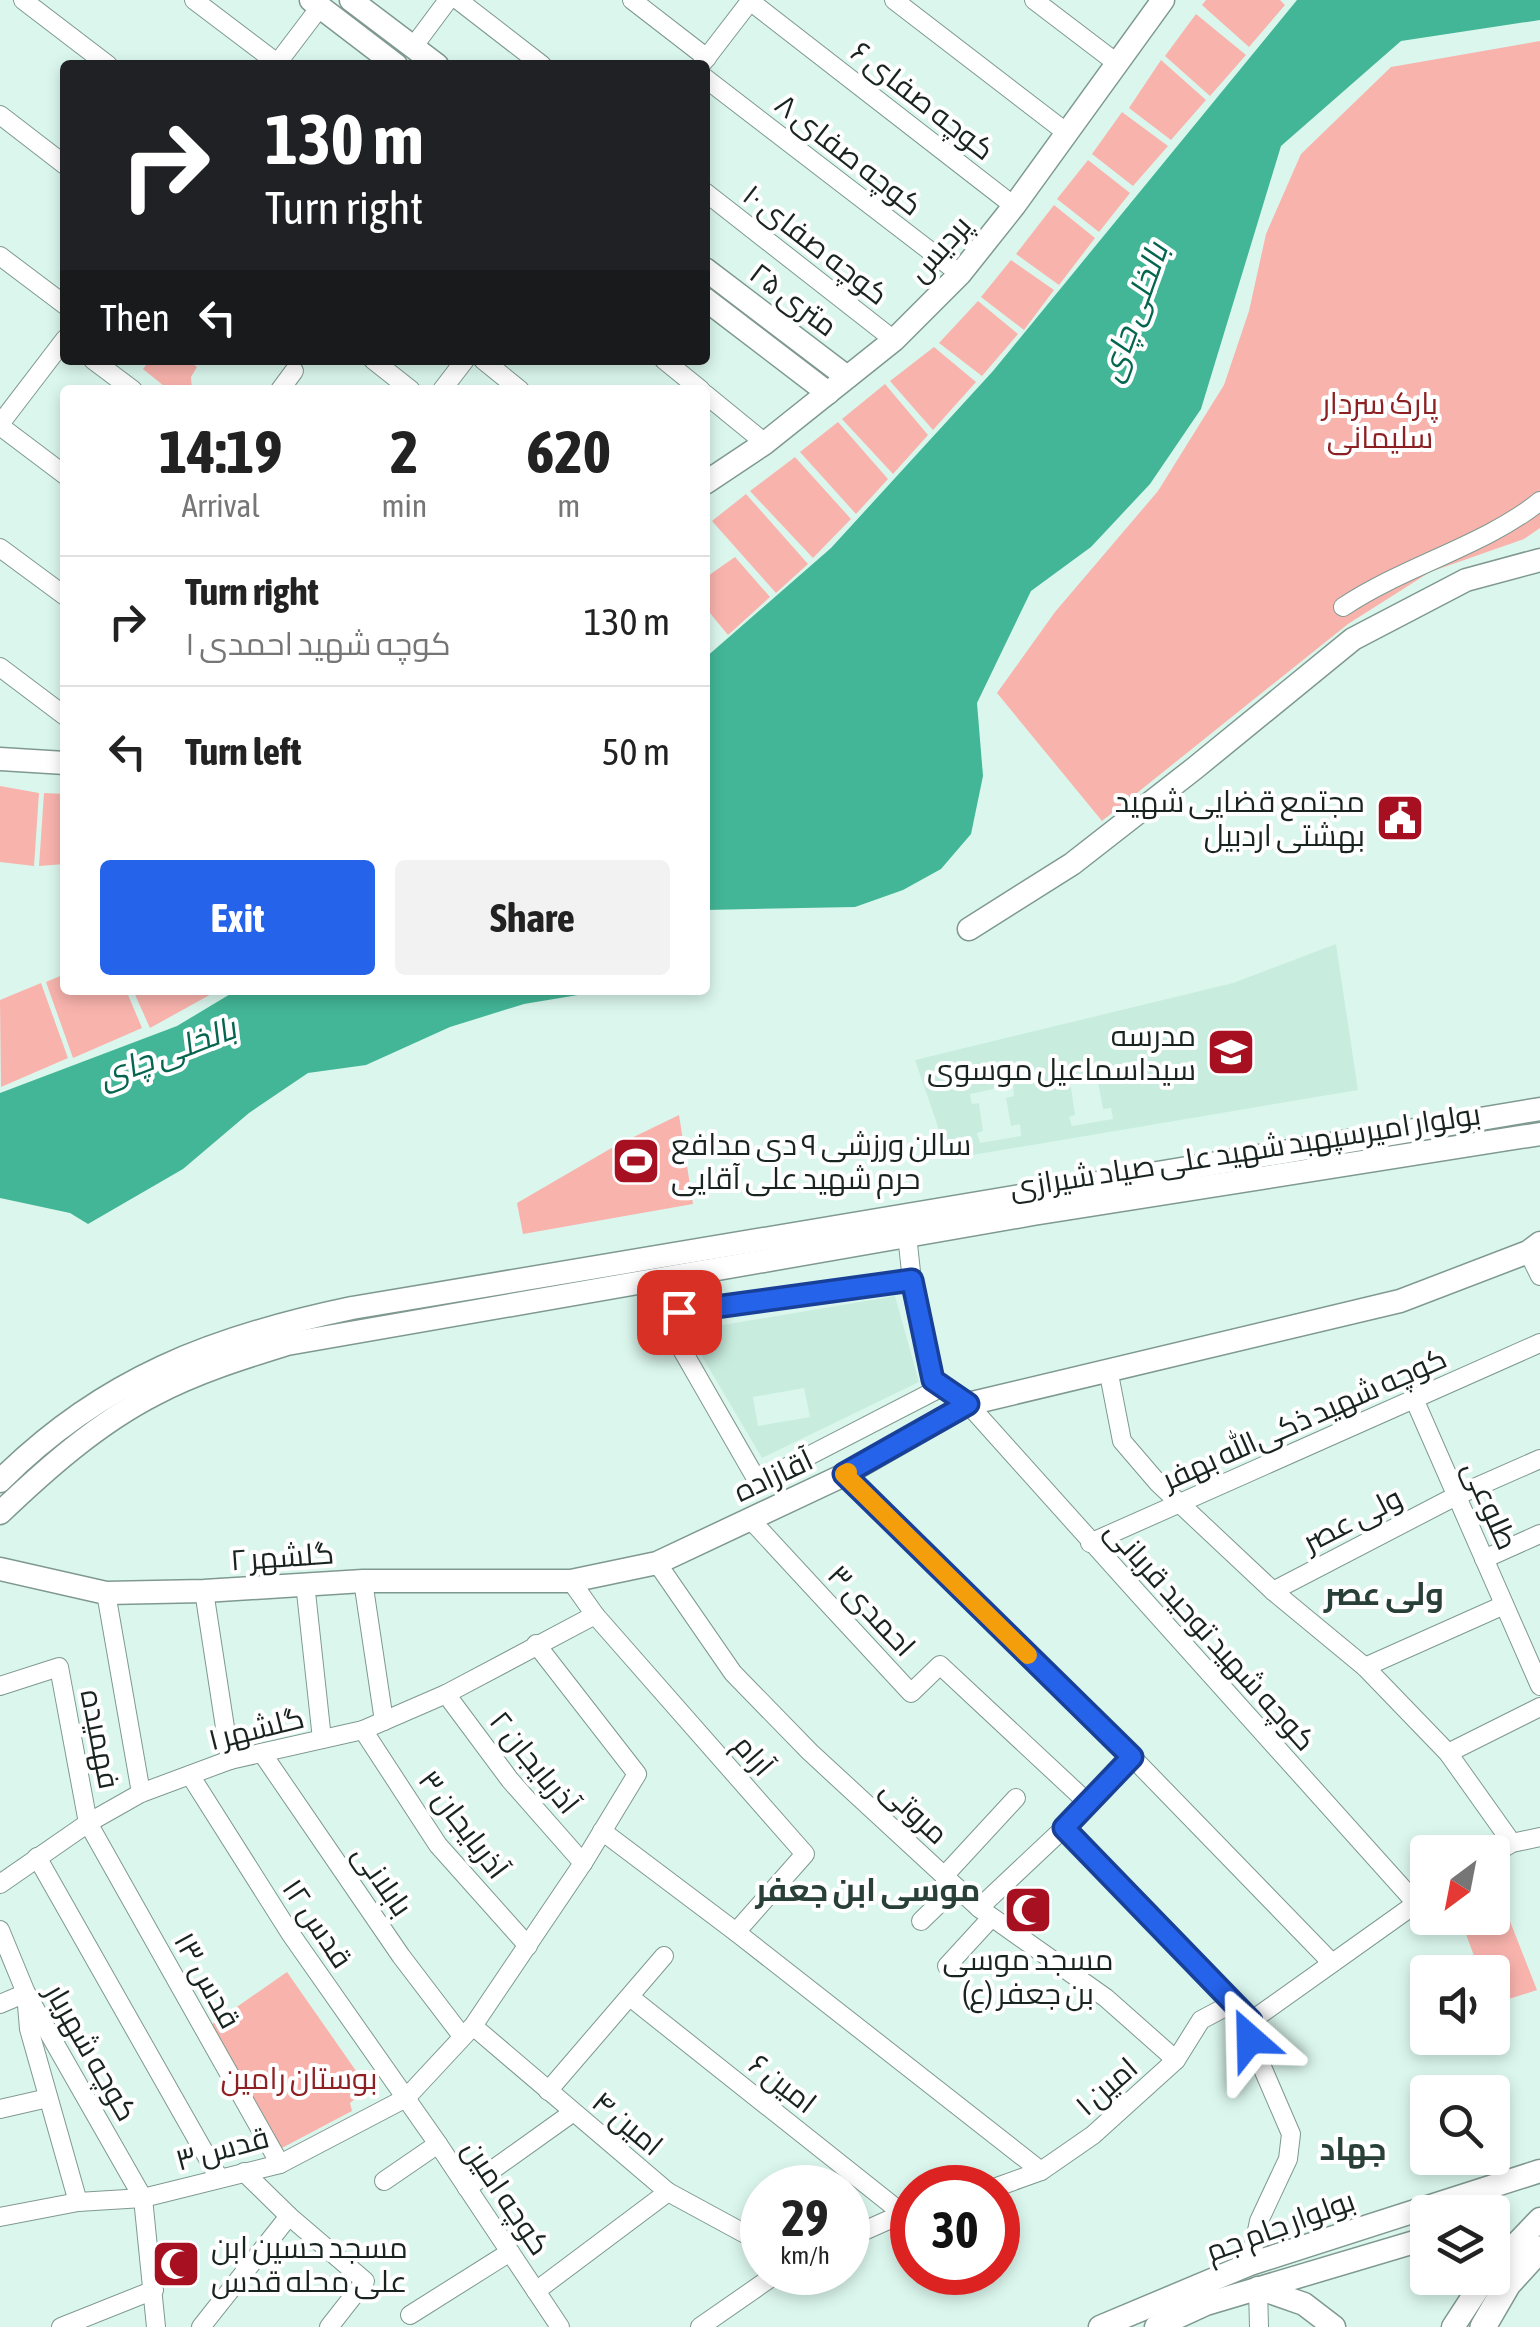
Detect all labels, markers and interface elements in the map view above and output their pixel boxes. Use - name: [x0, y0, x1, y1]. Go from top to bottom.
- street label: کوچه صفای ۶: [843, 34, 1001, 169]
- street label: کوچه صفای ۸: [767, 86, 929, 224]
- text: 130 m: [265, 99, 424, 179]
- icon: right: [100, 100, 230, 230]
- street label: کوچه صفای ۱۰: [735, 177, 895, 314]
- text: Turn right: [265, 182, 423, 234]
- street label: پردیس: [901, 208, 980, 290]
- water label: بالخلی چای: [1091, 236, 1178, 387]
- street label: ۲۵ متری: [743, 255, 844, 344]
- icon: left: [190, 290, 245, 345]
- text: Then: [100, 296, 170, 339]
- park label: پارک سردار سلیمانی: [1320, 386, 1438, 456]
- text: 14:19: [159, 417, 282, 486]
- text: 2: [390, 417, 419, 486]
- text: 620: [526, 417, 611, 486]
- text: Arrival: [182, 487, 260, 524]
- text: min: [381, 487, 427, 524]
- text: m: [557, 487, 580, 524]
- text: Turn right: [185, 570, 319, 613]
- icon: right: [100, 594, 155, 649]
- text: 130 m: [584, 600, 670, 643]
- text: کوچه شهید احمدی ۱: [185, 625, 451, 662]
- icon: left: [100, 724, 155, 779]
- text: Turn left: [185, 730, 301, 773]
- text: 50 m: [602, 730, 670, 773]
- place label: مجتمع قضایی شهید بهشتی اردبیل: [1115, 784, 1365, 854]
- public building icon: مجتمع قضایی شهید بهشتی اردبیل: [1374, 792, 1426, 844]
- button: Exit: [100, 860, 375, 975]
- button: Share: [395, 860, 670, 975]
- water label: بالخلی چای: [93, 1008, 243, 1098]
- place label: مدرسه سیداسماعیل موسوی: [927, 1018, 1196, 1088]
- school or university icon: مدرسه سیداسماعیل موسوی: [1205, 1026, 1257, 1078]
- street label: بولوار امیرسپهبد شهید علی صیاد شیرازی: [1007, 1096, 1483, 1207]
- place label: سالن ورزشی ۹ دی مدافع حرم شهید علی آقایی: [671, 1127, 971, 1199]
- sports icon: سالن ورزشی ۹ دی مدافع حرم شهید علی آقایی: [610, 1135, 662, 1187]
- pin: [637, 1270, 722, 1355]
- icon: arrive: [652, 1285, 707, 1340]
- street label: کوچه شهید ذکی‌الله بهفر: [1154, 1338, 1453, 1500]
- street label: آقازاده: [728, 1442, 818, 1509]
- street label: طلوعی: [1455, 1456, 1525, 1555]
- street label: ولی عصر: [1295, 1480, 1408, 1561]
- street label: کوچه شهید توحید قربانی: [1097, 1513, 1323, 1759]
- street label: گلشهر ۲: [229, 1535, 335, 1579]
- street label: احمدی ۳: [821, 1557, 923, 1663]
- district label: ولی عصر: [1323, 1575, 1444, 1613]
- street label: فهمیده: [73, 1686, 127, 1792]
- street label: گلشهر ۱: [205, 1700, 308, 1758]
- street label: آذربایجان ۲: [483, 1704, 587, 1821]
- street label: آرام: [724, 1728, 781, 1785]
- street label: آذربایجان ۳: [412, 1763, 516, 1885]
- street label: مروتی: [873, 1772, 956, 1852]
- north arrow: [1410, 1835, 1510, 1935]
- map controls: [1410, 1835, 1510, 2295]
- street label: بابلانی: [345, 1838, 420, 1923]
- district label: موسی ابن جعفر: [755, 1871, 980, 1909]
- street label: قدس ۱۲: [274, 1872, 360, 1975]
- mosque icon: مسجد موسی بن جعفر (ع): [1002, 1884, 1054, 1936]
- street label: قدس ۱۳: [166, 1926, 248, 2035]
- place label: مسجد موسی بن جعفر (ع): [942, 1942, 1114, 2014]
- button: sound: [1410, 1955, 1510, 2055]
- street label: کوچه شهریار: [36, 1976, 145, 2128]
- position arrow: [1198, 1987, 1302, 2091]
- street label: امین ۶: [742, 2046, 823, 2121]
- street label: امین ۱: [1068, 2050, 1145, 2123]
- park label: بوستان رامین: [221, 2061, 377, 2097]
- button: search: [1410, 2075, 1510, 2175]
- street label: امین ۴: [585, 2084, 670, 2164]
- street label: قدس ۳: [172, 2119, 273, 2179]
- district label: جهاد: [1319, 2130, 1387, 2169]
- street label: کوچه امین: [454, 2133, 558, 2263]
- speed limit sign: 30: [890, 2165, 1020, 2295]
- street label: بولوار جام جم: [1201, 2182, 1360, 2271]
- text: 29: [781, 2189, 828, 2247]
- button: layers: [1410, 2195, 1510, 2295]
- place label: مسجد حسین ابن علی محله قدس: [211, 2230, 408, 2300]
- mosque icon: مسجد حسین ابن علی محله قدس: [150, 2238, 202, 2290]
- text: km/h: [780, 2241, 830, 2269]

